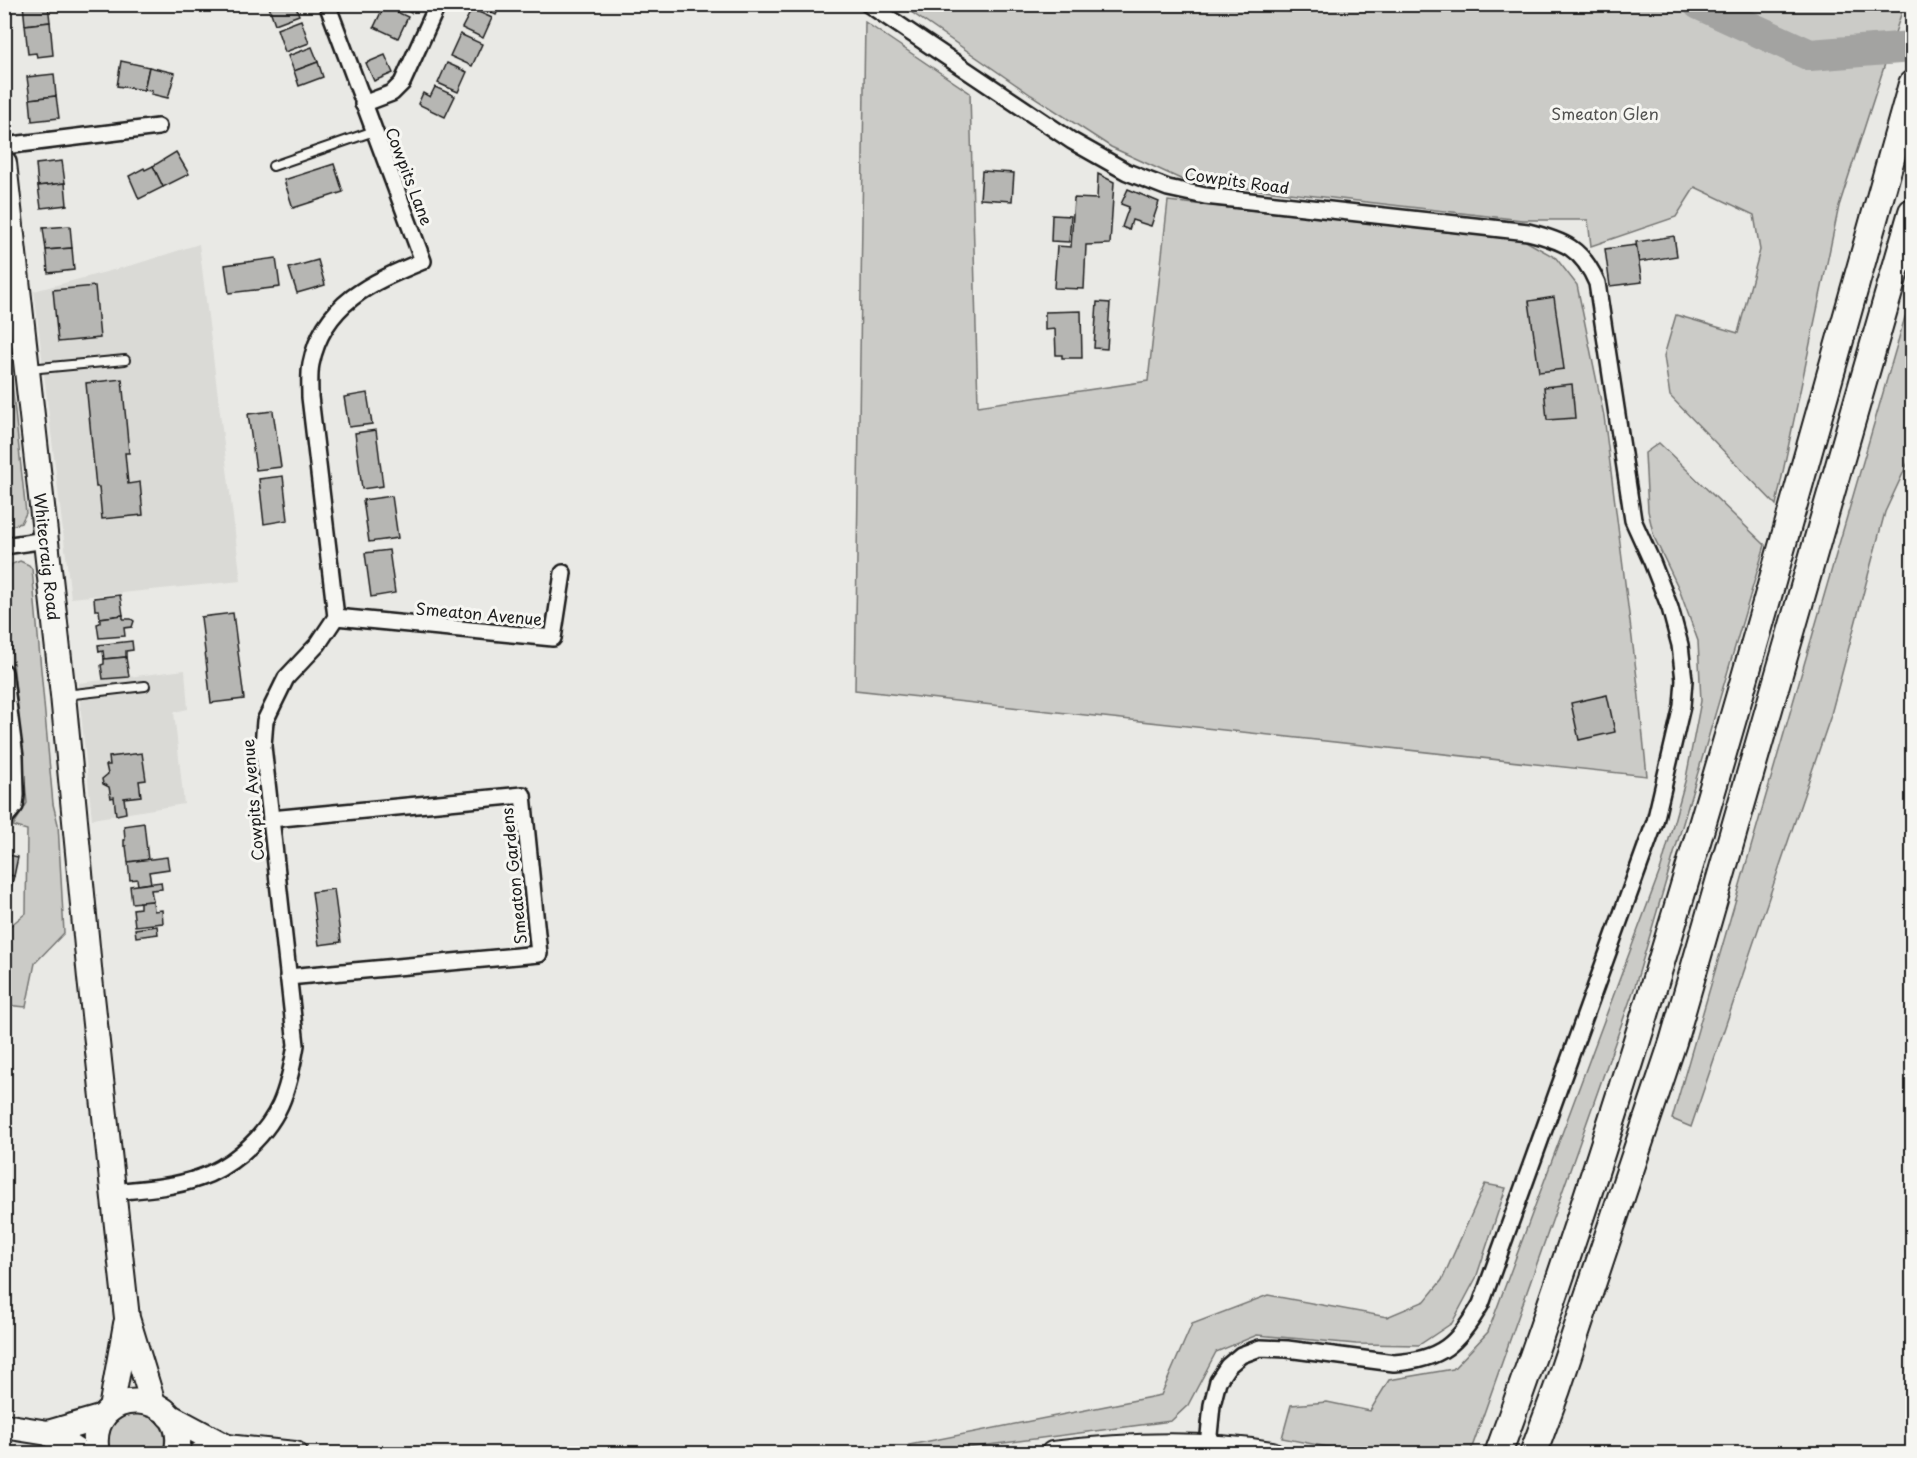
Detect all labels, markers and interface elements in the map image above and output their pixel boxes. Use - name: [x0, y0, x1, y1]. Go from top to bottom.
- park label: Smeaton Glen: [1551, 101, 1659, 125]
- street label: Cowpits Lane: [380, 123, 440, 229]
- street label: Cowpits Road: [1183, 161, 1291, 199]
- street label: Whitecraig Road: [29, 492, 67, 622]
- street label: Smeaton Avenue: [415, 596, 543, 631]
- street label: Cowpits Avenue: [235, 738, 269, 862]
- street label: Smeaton Gardens: [494, 807, 532, 945]

